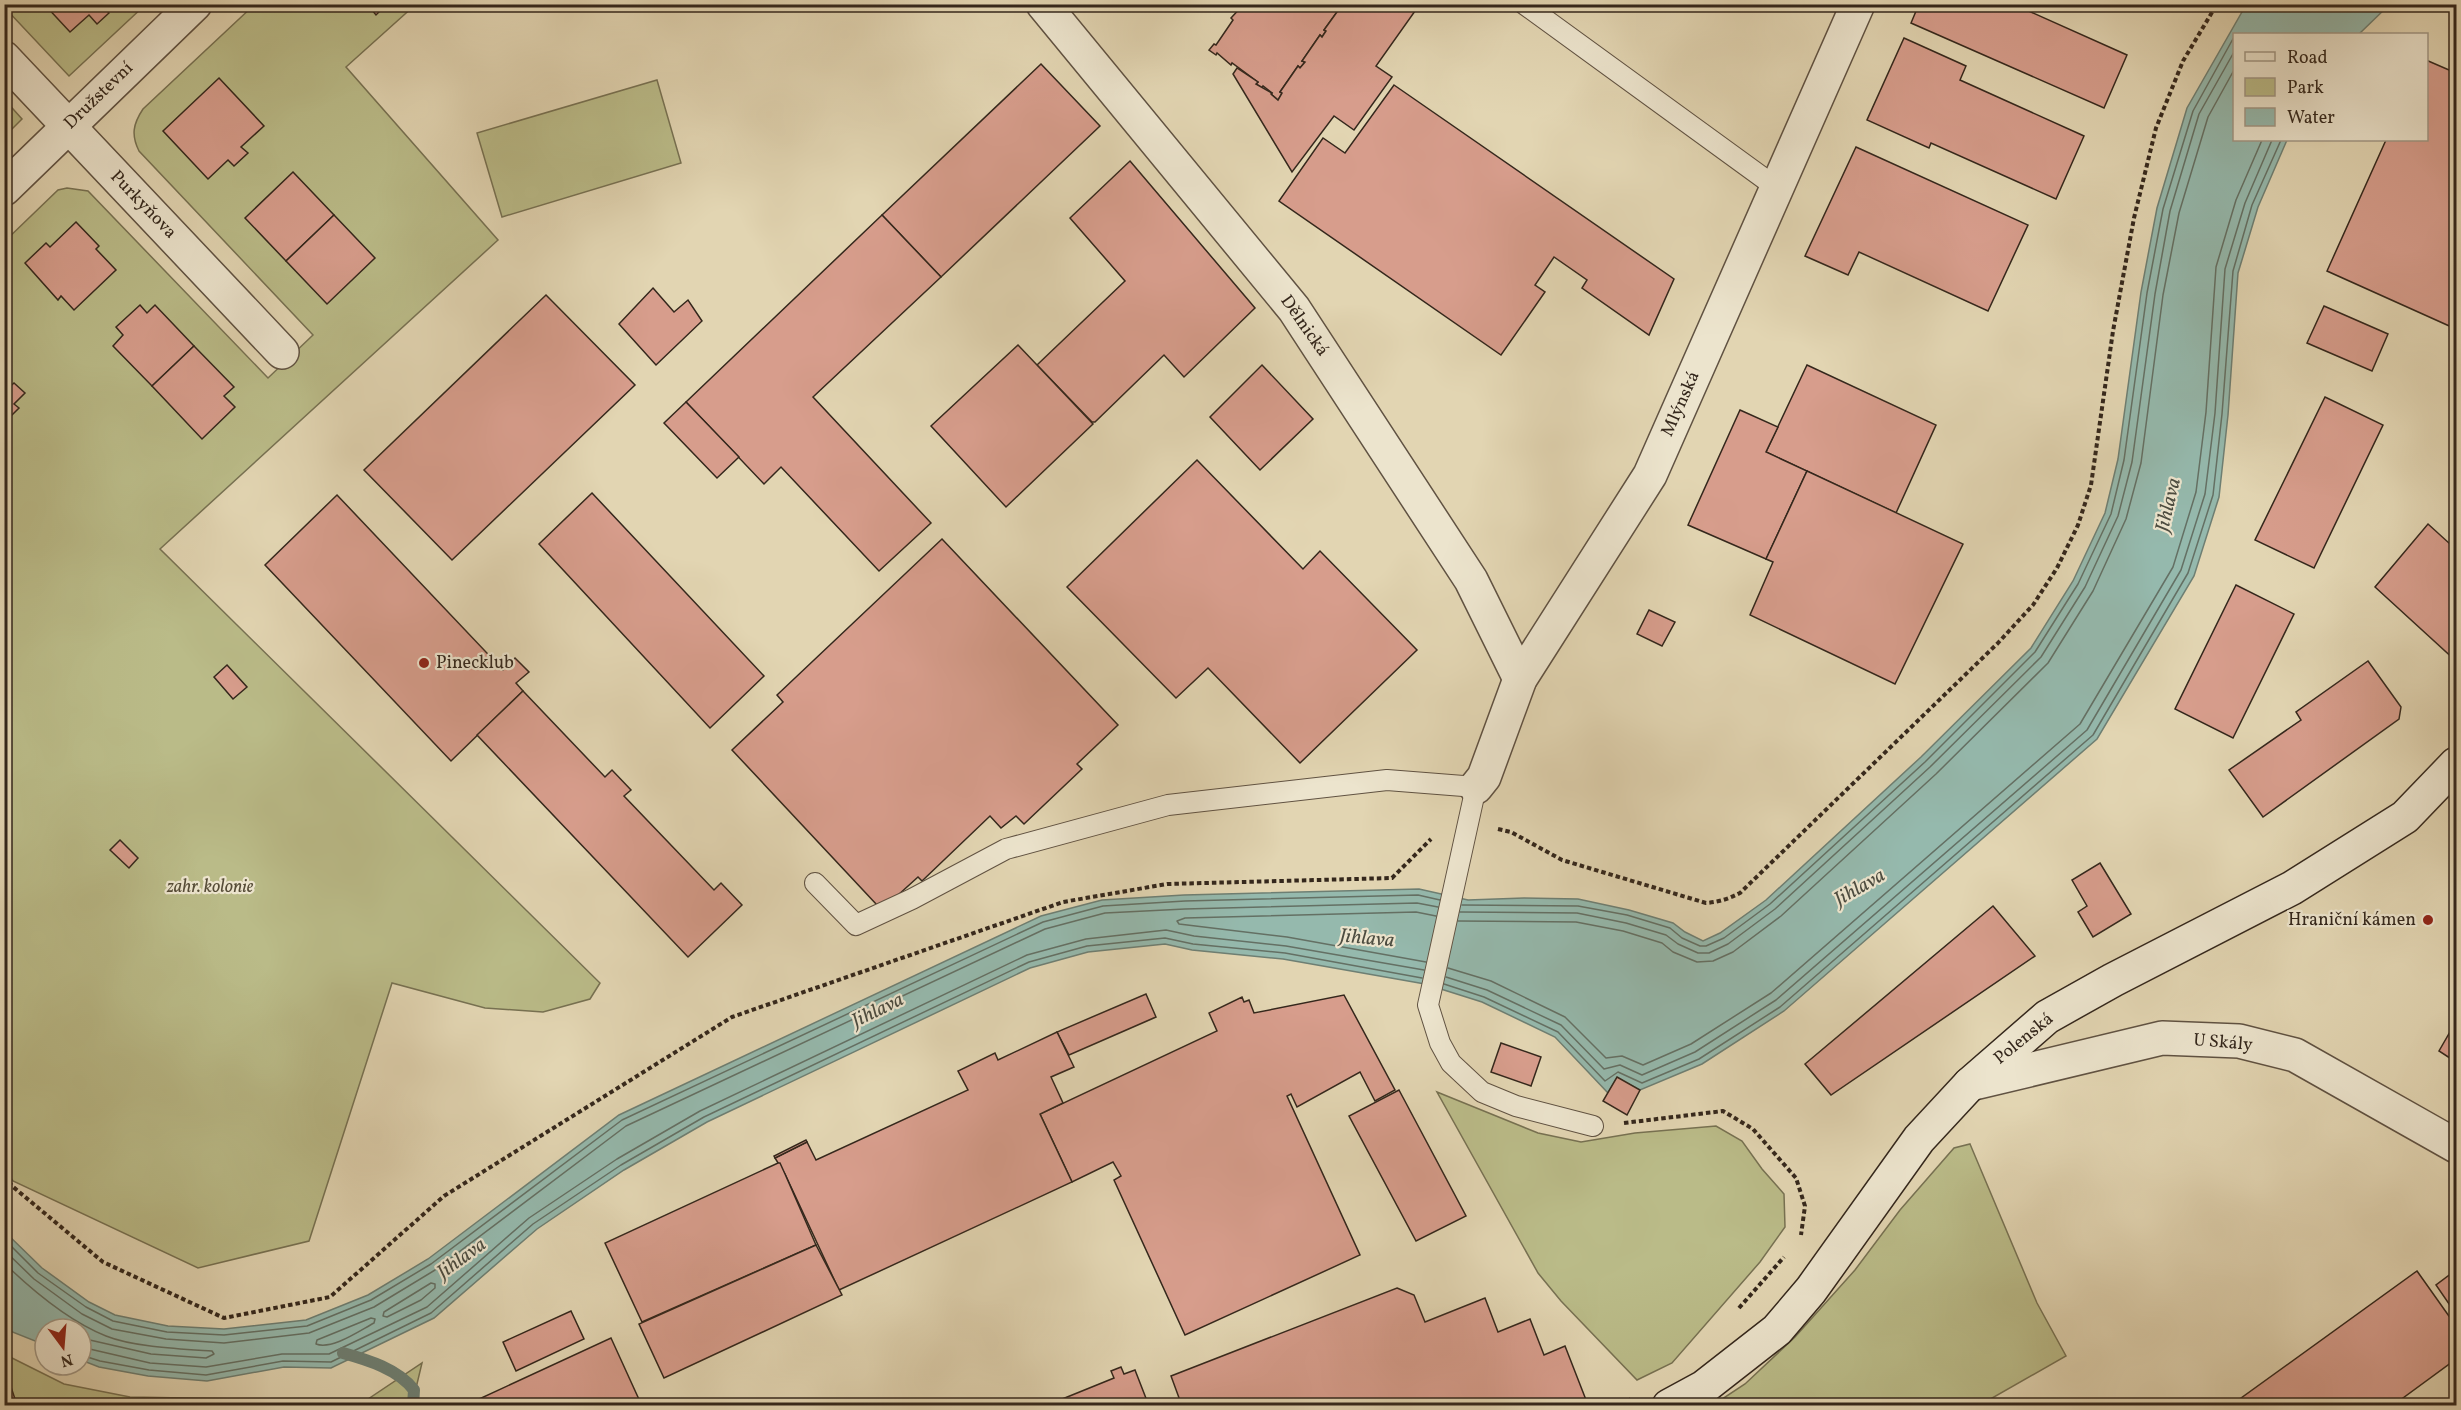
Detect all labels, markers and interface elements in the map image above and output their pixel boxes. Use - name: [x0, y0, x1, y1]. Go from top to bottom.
- legend: [2233, 33, 2428, 141]
- text: Road: [2287, 46, 2328, 71]
- street label: Družstevní: [59, 56, 140, 135]
- text: Park: [2287, 76, 2324, 101]
- text: Water: [2287, 106, 2335, 131]
- street label: Purkyňova: [104, 165, 182, 245]
- street label: Dělnická: [1274, 290, 1334, 362]
- street label: Mlýnská: [1656, 367, 1706, 441]
- water label: Jihlava: [2149, 475, 2189, 537]
- place label: Pinecklub: [436, 651, 514, 676]
- marker: Pinecklub: [417, 656, 431, 670]
- water label: Jihlava: [1828, 862, 1891, 915]
- park label: zahr. kolonie: [166, 875, 254, 900]
- place label: Hraniční kámen: [2288, 908, 2416, 933]
- marker: Hraniční kámen: [2421, 913, 2435, 927]
- water label: Jihlava: [1336, 922, 1396, 955]
- water label: Jihlava: [845, 986, 909, 1036]
- street label: Polenská: [1989, 1007, 2059, 1071]
- street label: U Skály: [2192, 1028, 2254, 1058]
- water label: Jihlava: [430, 1232, 492, 1288]
- north arrow: [33, 1317, 93, 1377]
- text: N: [58, 1347, 75, 1372]

